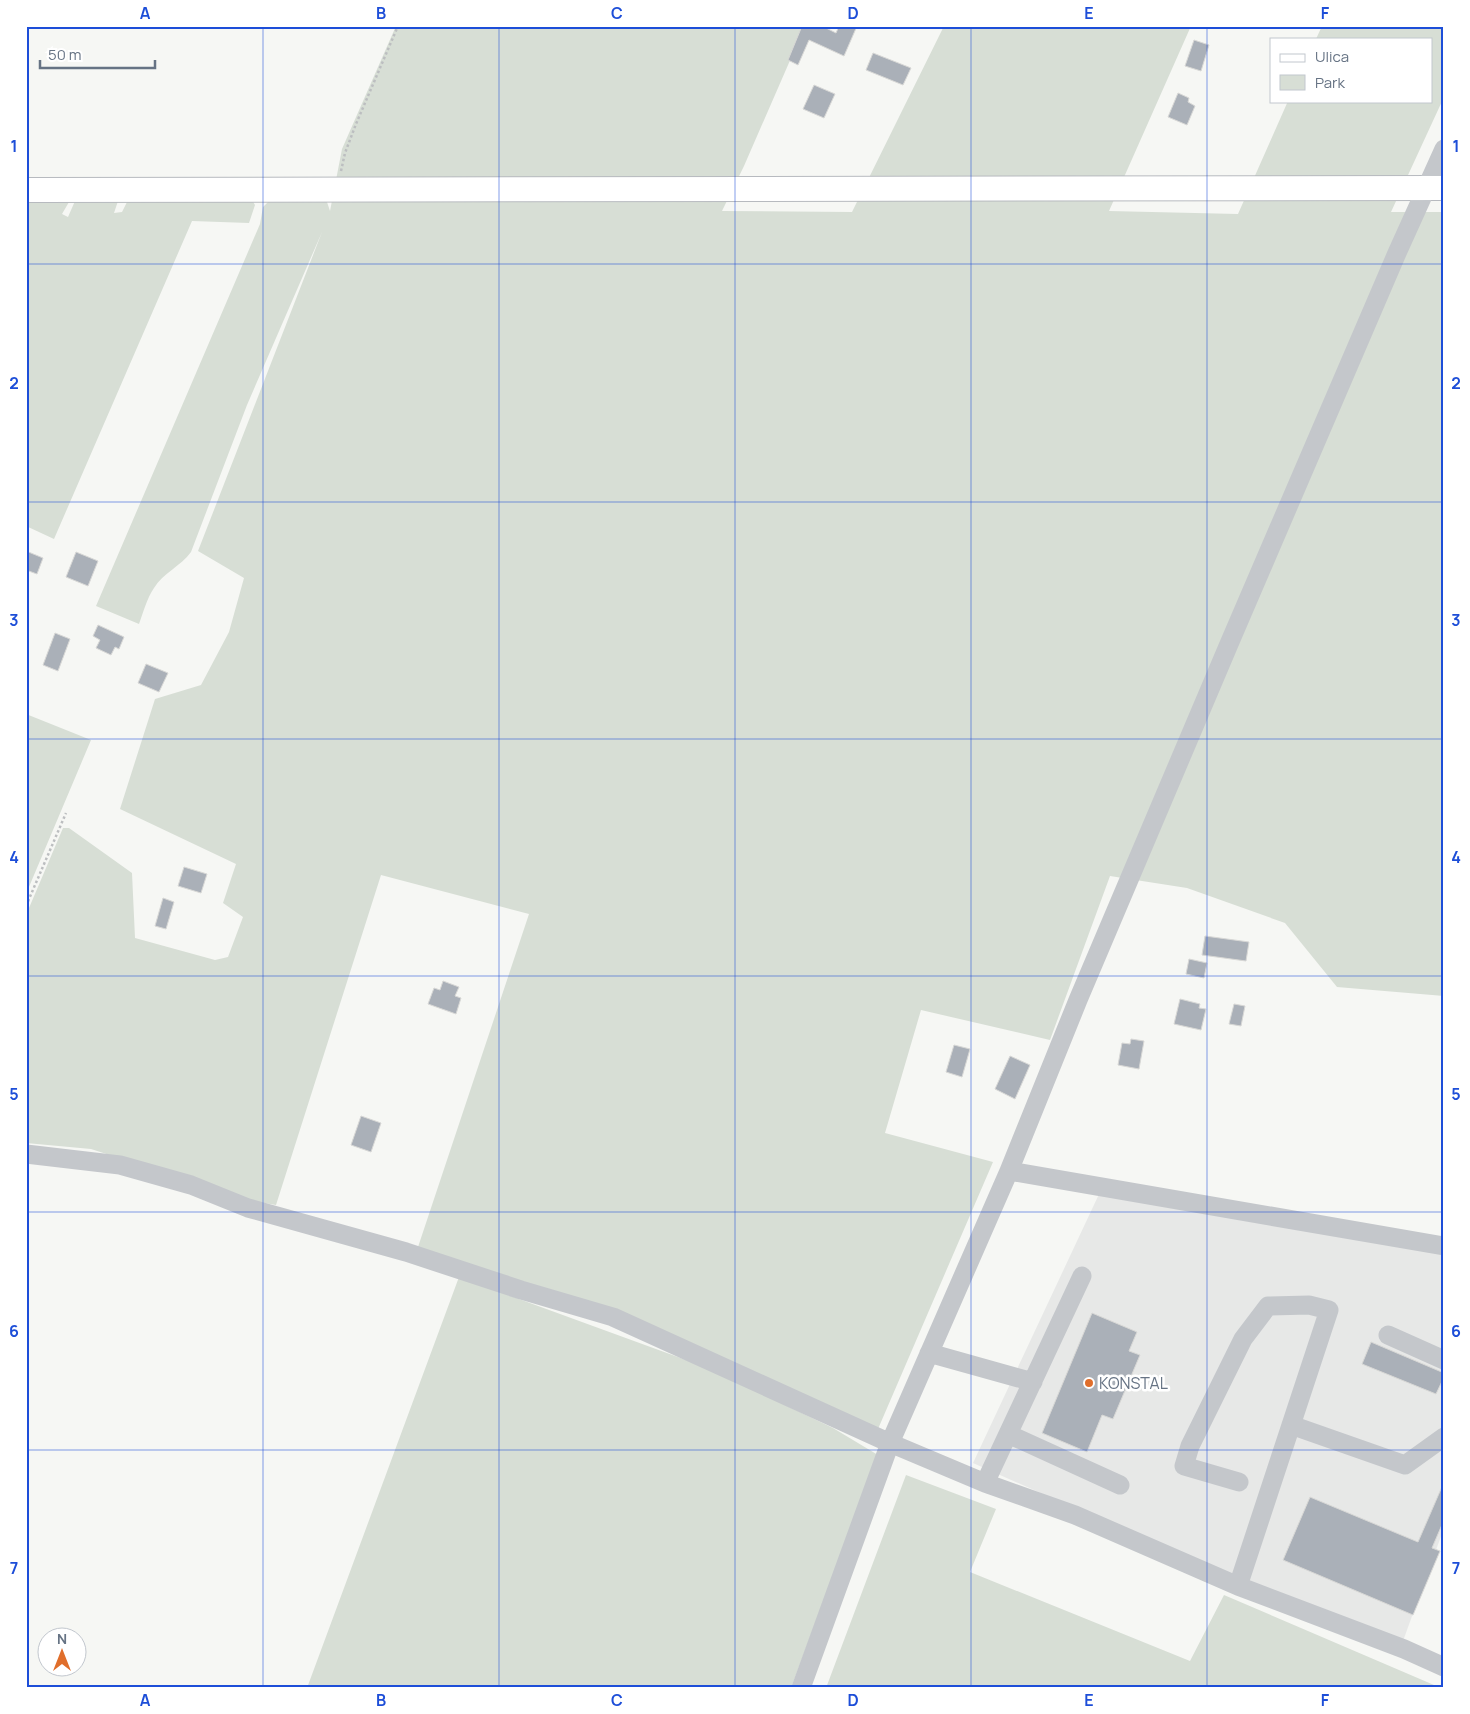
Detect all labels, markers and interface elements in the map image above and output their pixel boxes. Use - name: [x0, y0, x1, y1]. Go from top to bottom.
- text: A: [140, 2, 151, 24]
- text: B: [376, 2, 386, 24]
- text: C: [611, 2, 623, 24]
- text: D: [847, 2, 859, 24]
- text: E: [1084, 2, 1094, 24]
- text: F: [1321, 2, 1330, 24]
- scale bar: [40, 38, 155, 70]
- legend: [1270, 38, 1432, 102]
- text: 50 m: [48, 44, 82, 65]
- text: Ulica: [1315, 46, 1349, 67]
- text: Park: [1315, 72, 1345, 93]
- text: 1: [10, 135, 18, 157]
- text: 1: [1452, 135, 1460, 157]
- text: 2: [9, 372, 19, 394]
- text: 2: [1451, 372, 1461, 394]
- text: 3: [9, 609, 19, 631]
- text: 3: [1451, 609, 1461, 631]
- text: 4: [9, 846, 19, 868]
- text: 4: [1451, 846, 1461, 868]
- text: 5: [9, 1083, 19, 1105]
- text: 5: [1451, 1083, 1461, 1105]
- text: 6: [9, 1320, 19, 1342]
- text: 6: [1451, 1320, 1461, 1342]
- place label: KONSTAL: [1099, 1372, 1168, 1394]
- marker: KONSTAL: [1083, 1377, 1095, 1389]
- text: 7: [10, 1557, 18, 1579]
- text: 7: [1452, 1557, 1460, 1579]
- north arrow: [38, 1626, 88, 1676]
- text: N: [57, 1629, 67, 1648]
- text: A: [140, 1689, 151, 1711]
- text: B: [376, 1689, 386, 1711]
- text: C: [611, 1689, 623, 1711]
- text: D: [847, 1689, 859, 1711]
- text: E: [1084, 1689, 1094, 1711]
- text: F: [1321, 1689, 1330, 1711]

